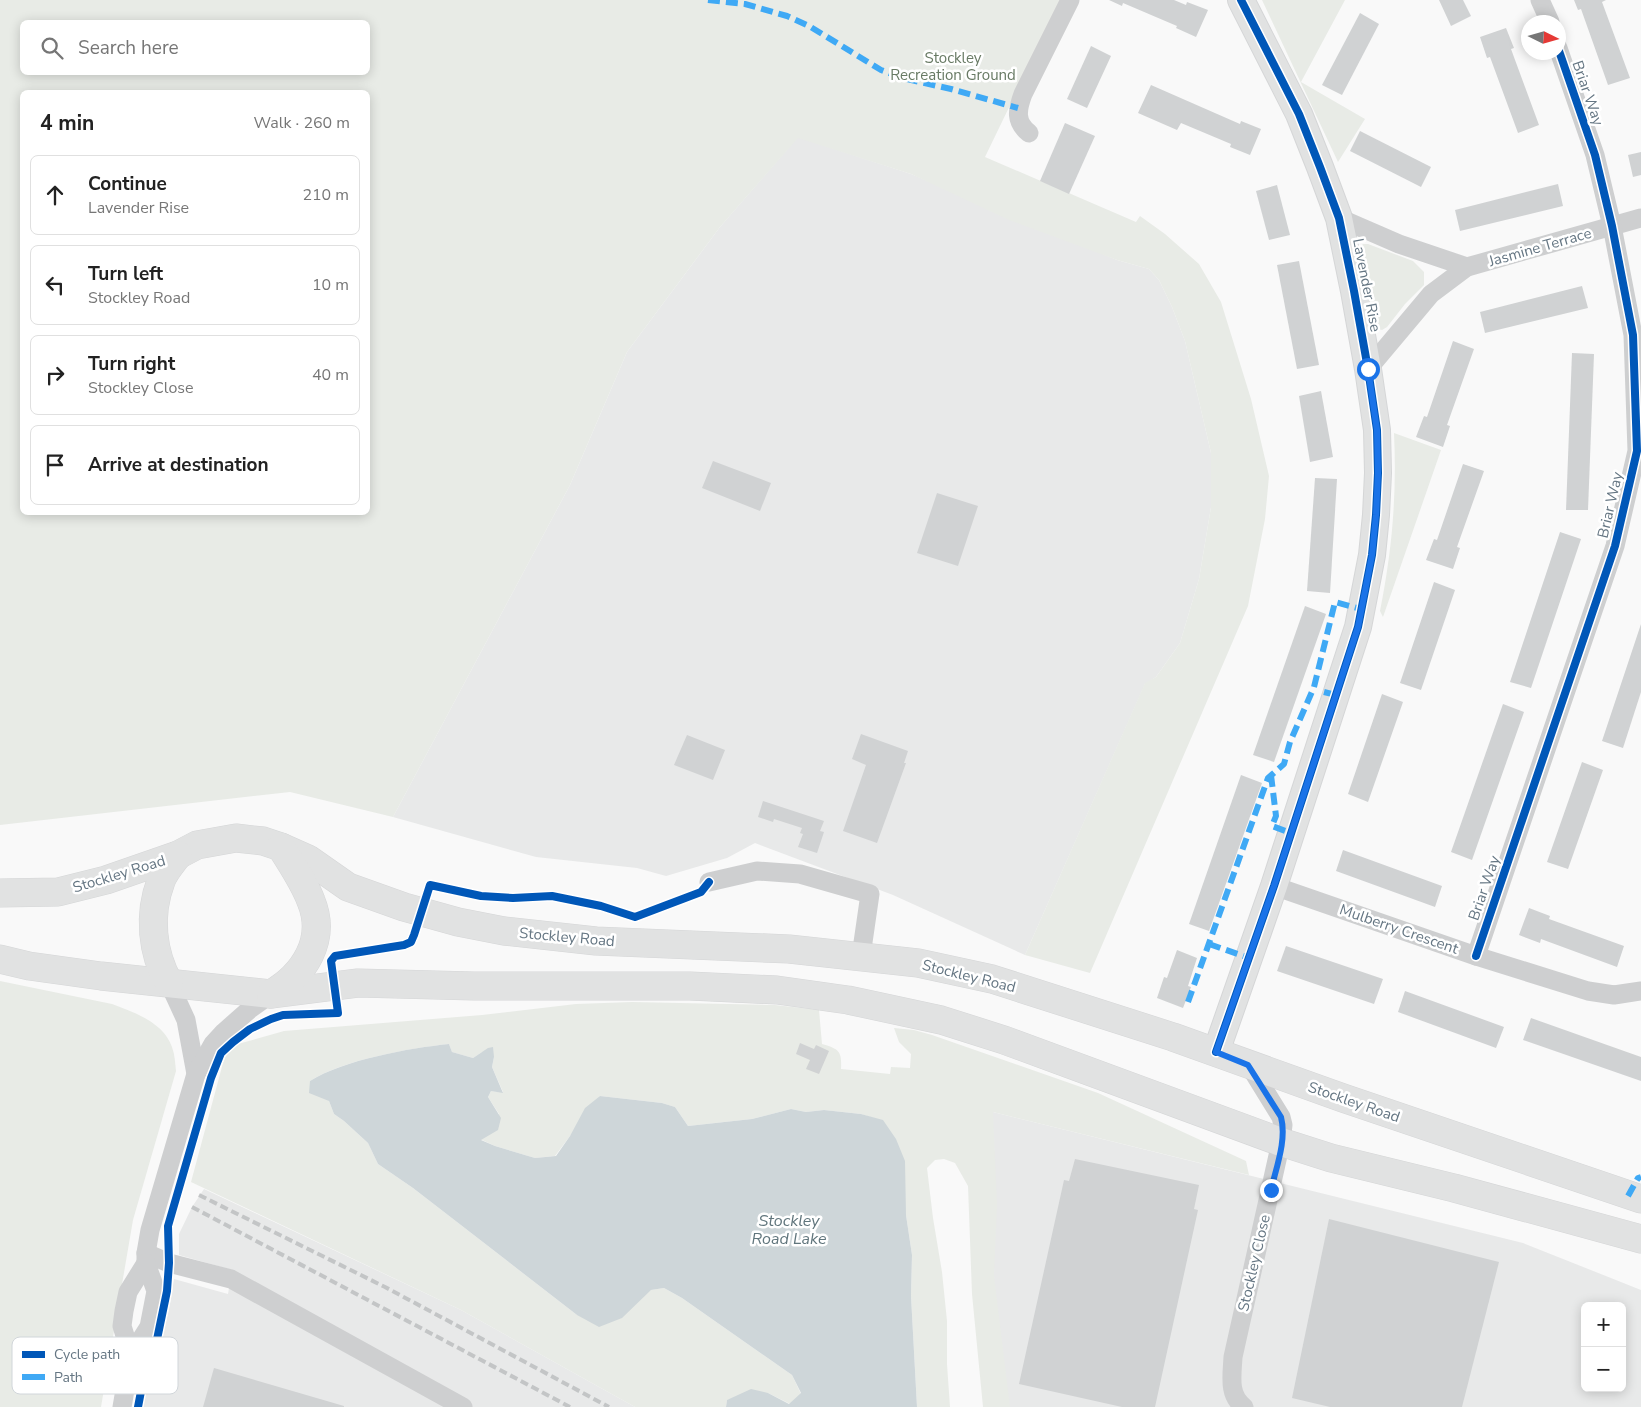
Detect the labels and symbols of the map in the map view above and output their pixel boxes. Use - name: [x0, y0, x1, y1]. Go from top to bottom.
- north arrow: [1521, 15, 1566, 60]
- park label: Stockley Recreation Ground: [890, 48, 1016, 85]
- street label: Briar Way: [1568, 58, 1609, 128]
- street label: Jasmine Terrace: [1485, 223, 1594, 271]
- street label: Lavender Rise: [1348, 237, 1386, 333]
- route start: [1357, 358, 1380, 381]
- street label: Briar Way: [1593, 470, 1627, 540]
- street label: Stockley Road: [70, 850, 168, 898]
- street label: Briar Way: [1464, 853, 1505, 923]
- street label: Mulberry Crescent: [1337, 899, 1462, 959]
- street label: Stockley Road: [518, 923, 616, 951]
- street label: Stockley Road: [920, 955, 1018, 997]
- street label: Stockley Road: [1305, 1077, 1403, 1127]
- route end: [1260, 1179, 1283, 1202]
- water label: Stockley Road Lake: [752, 1210, 827, 1250]
- street label: Stockley Close: [1233, 1213, 1275, 1313]
- legend: [12, 1337, 178, 1394]
- text: Cycle path: [54, 1345, 120, 1364]
- text: Path: [54, 1368, 83, 1387]

